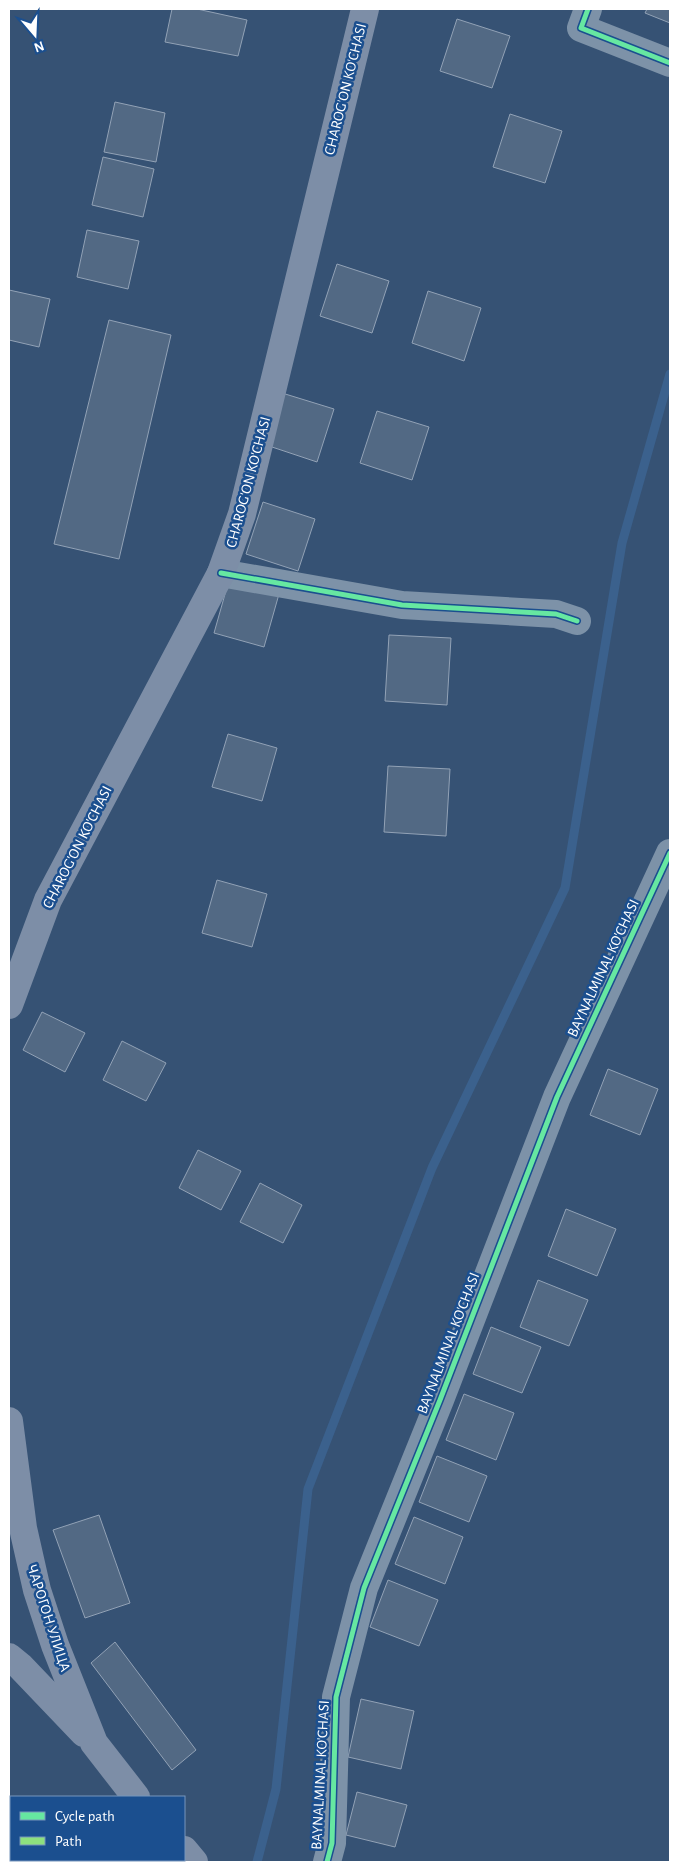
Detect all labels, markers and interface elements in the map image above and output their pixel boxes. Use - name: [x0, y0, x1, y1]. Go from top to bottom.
- north arrow: [10, 10, 60, 60]
- street label: CHAROG'ON KO'CHASI: [322, 22, 369, 157]
- text: N: [32, 38, 46, 55]
- street label: CHAROG'ON KO'CHASI: [224, 415, 273, 549]
- street label: CHAROG'ON KO'CHASI: [40, 784, 115, 911]
- street label: BAYNALMINAL KO'CHASI: [565, 897, 642, 1039]
- street label: BAYNALMINAL KO'CHASI: [415, 1271, 482, 1416]
- street label: ЧАРОГОН УЛИЦА: [24, 1563, 73, 1674]
- street label: BAYNALMINAL KO'CHASI: [309, 1700, 332, 1850]
- legend: [10, 1796, 185, 1861]
- text: Cycle path: [55, 1809, 115, 1824]
- text: Path: [55, 1834, 82, 1849]

